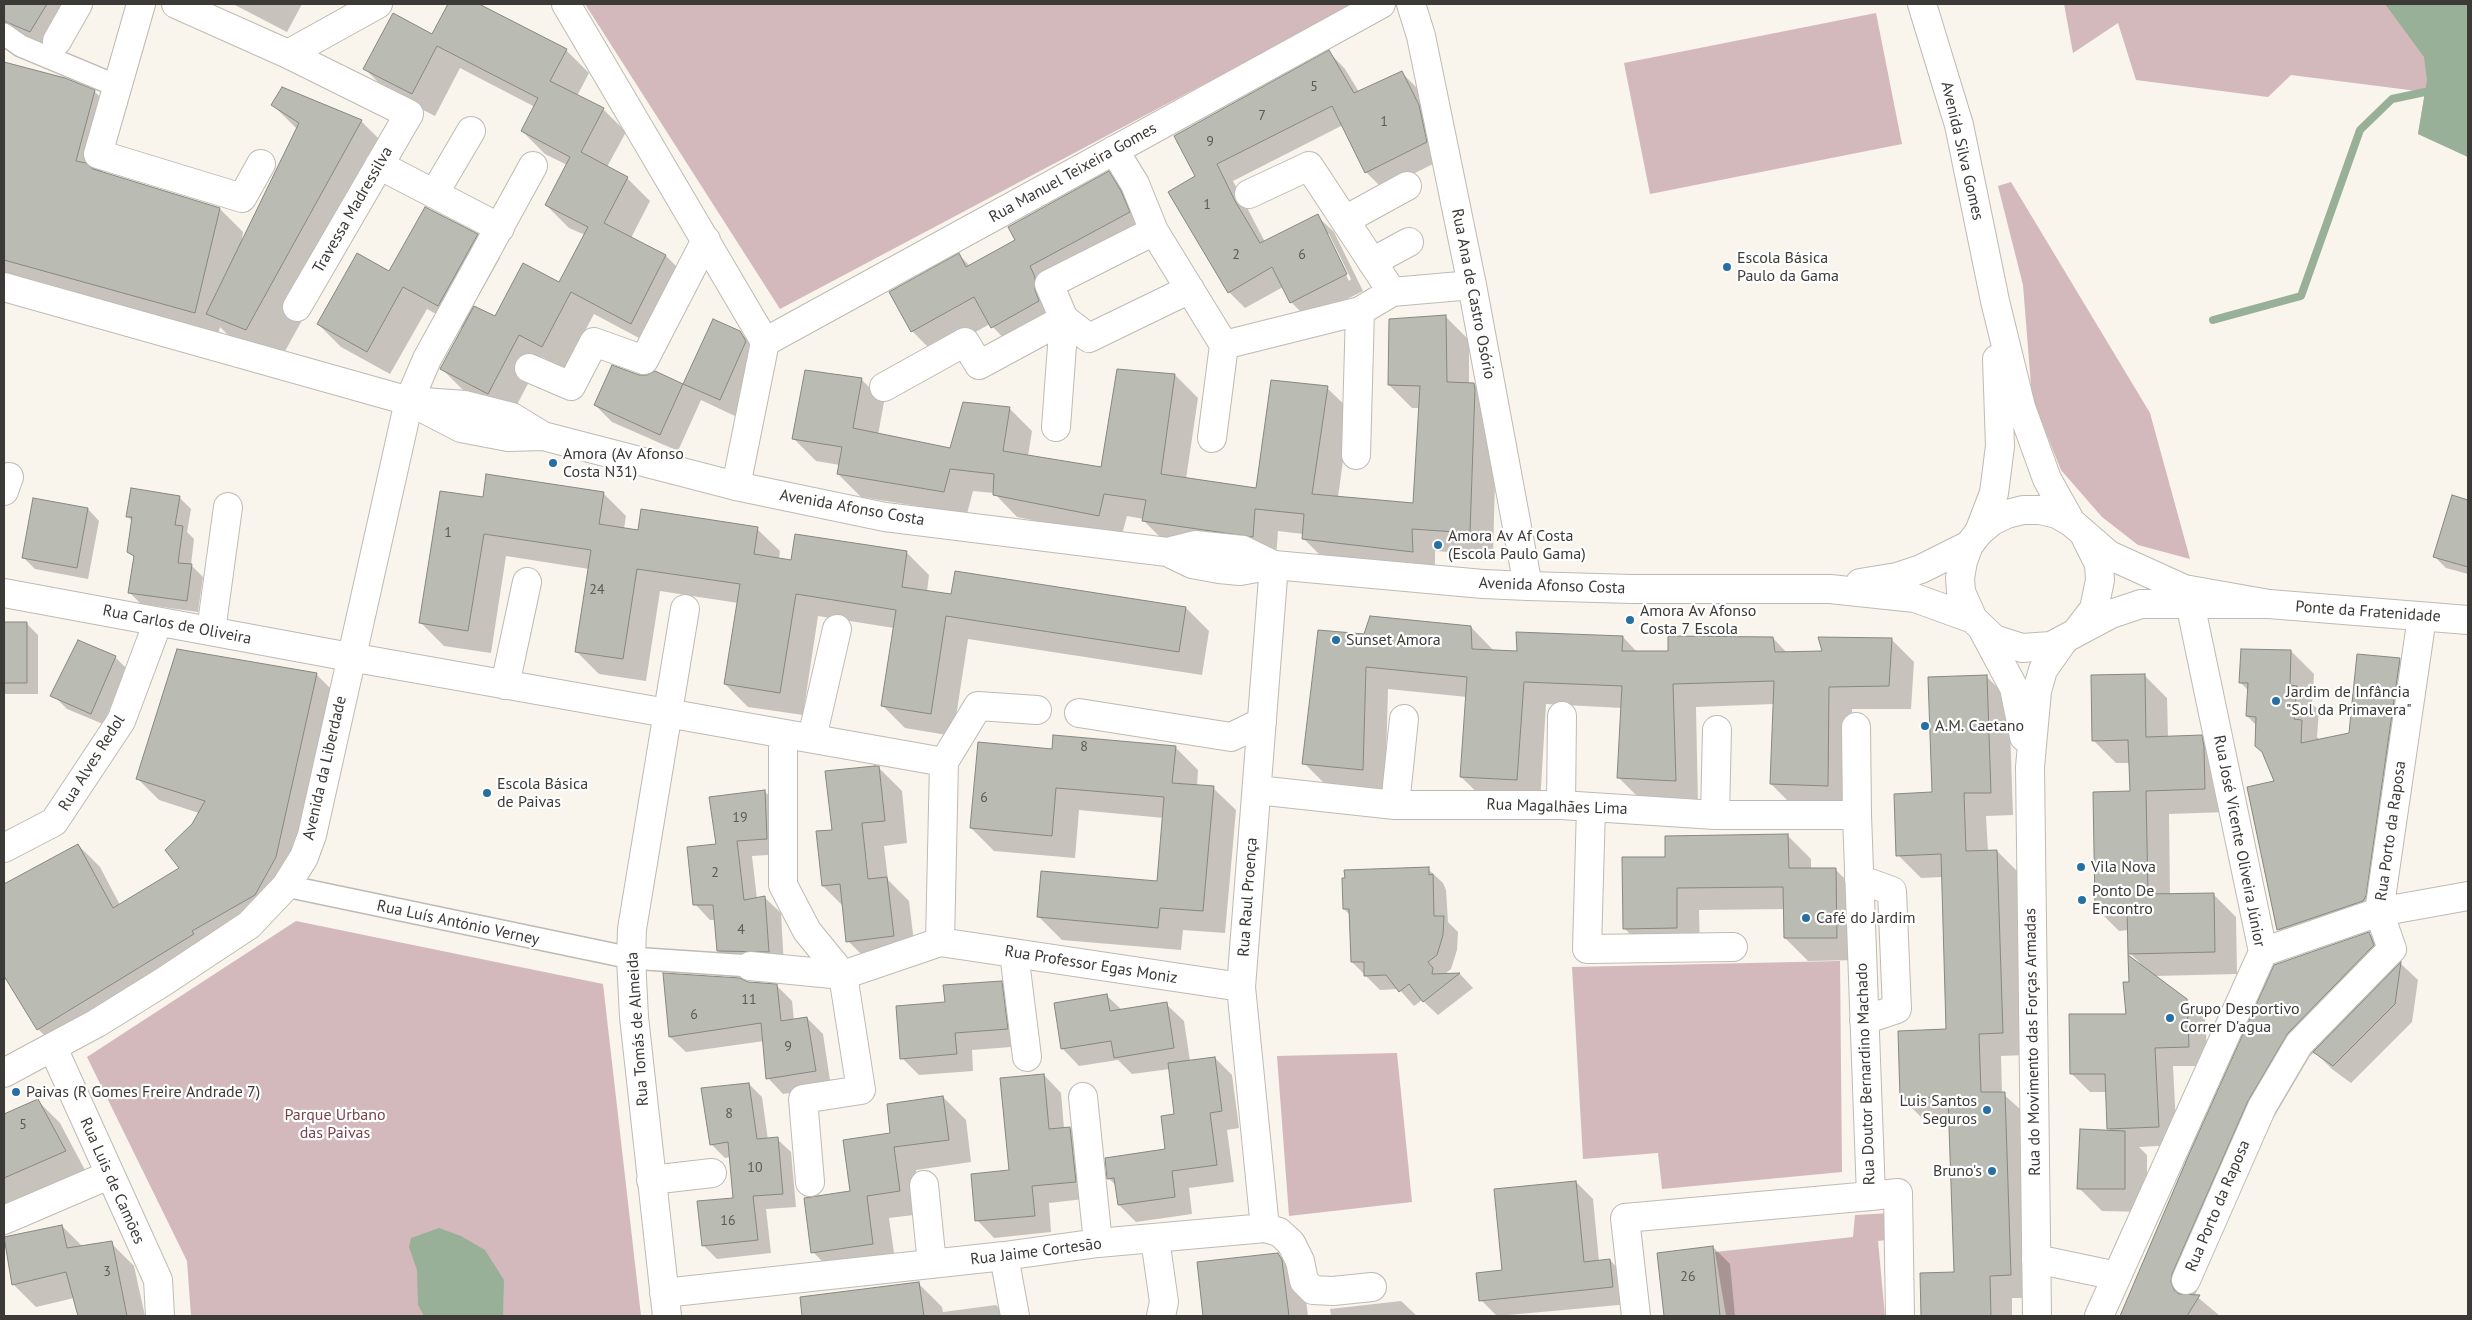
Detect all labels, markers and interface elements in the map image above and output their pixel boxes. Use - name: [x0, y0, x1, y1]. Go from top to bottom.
- house number: 5: [1310, 79, 1318, 95]
- street label: Avenida Silva Gomes: [1937, 80, 1987, 222]
- house number: 7: [1258, 108, 1266, 124]
- house number: 1: [1380, 114, 1388, 130]
- street label: Rua Manuel Teixeira Gomes: [986, 119, 1160, 227]
- house number: 9: [1206, 134, 1214, 150]
- street label: Travessa Madressilva: [309, 143, 397, 277]
- house number: 1: [1203, 197, 1211, 213]
- street label: Rua Ana de Castro Osório: [1447, 207, 1499, 381]
- house number: 2: [1232, 247, 1240, 263]
- house number: 6: [1298, 247, 1306, 263]
- place label: Escola Básica Paulo da Gama: [1737, 248, 1839, 286]
- marker: Escola Básica Paulo da Gama: [1721, 261, 1733, 273]
- place label: Amora (Av Afonso Costa N31): [563, 444, 684, 482]
- marker: Amora (Av Afonso Costa N31): [547, 457, 559, 469]
- street label: Avenida Afonso Costa: [778, 486, 926, 530]
- house number: 1: [444, 525, 452, 541]
- place label: Amora Av Af Costa (Escola Paulo Gama): [1448, 526, 1586, 564]
- marker: Amora Av Af Costa (Escola Paulo Gama): [1432, 539, 1444, 551]
- street label: Avenida Afonso Costa: [1478, 574, 1626, 598]
- house number: 24: [589, 582, 605, 598]
- street label: Ponte da Fratenidade: [2295, 597, 2441, 627]
- street label: Rua Carlos de Oliveira: [101, 601, 253, 649]
- place label: Amora Av Afonso Costa 7 Escola: [1640, 601, 1756, 639]
- marker: Amora Av Afonso Costa 7 Escola: [1624, 614, 1636, 626]
- place label: Sunset Amora: [1346, 630, 1441, 650]
- marker: Sunset Amora: [1330, 634, 1342, 646]
- place label: Jardim de Infância "Sol da Primavera": [2286, 682, 2412, 720]
- street label: Avenida da Liberdade: [299, 694, 351, 842]
- marker: Jardim de Infância "Sol da Primavera": [2270, 695, 2282, 707]
- street label: Rua Alves Redol: [55, 711, 129, 815]
- place label: A.M. Caetano: [1935, 716, 2024, 736]
- marker: A.M. Caetano: [1919, 720, 1931, 732]
- street label: Rua José Vicente Oliveira Júnior: [2209, 734, 2269, 948]
- house number: 8: [1080, 739, 1088, 755]
- street label: Rua Porto da Raposa: [2372, 760, 2410, 902]
- place label: Escola Básica de Paivas: [497, 774, 588, 812]
- marker: Escola Básica de Paivas: [481, 787, 493, 799]
- house number: 6: [980, 790, 988, 806]
- street label: Rua Magalhães Lima: [1486, 795, 1628, 819]
- house number: 19: [732, 810, 748, 826]
- street label: Rua Raul Proença: [1234, 837, 1262, 957]
- place label: Vila Nova: [2091, 857, 2156, 877]
- marker: Vila Nova: [2075, 861, 2087, 873]
- house number: 2: [711, 865, 719, 881]
- place label: Ponto De Encontro: [2092, 881, 2154, 919]
- marker: Ponto De Encontro: [2076, 894, 2088, 906]
- street label: Rua Luís António Verney: [375, 896, 541, 950]
- place label: Café do Jardim: [1816, 908, 1916, 928]
- street label: Rua do Movimento das Forças Armadas: [2021, 908, 2045, 1176]
- marker: Café do Jardim: [1800, 912, 1812, 924]
- house number: 4: [737, 922, 745, 938]
- street label: Rua Professor Egas Moniz: [1003, 942, 1179, 988]
- street label: Rua Tomás de Almeida: [623, 951, 653, 1107]
- street label: Rua Doutor Bernardino Machado: [1853, 962, 1879, 1186]
- house number: 11: [741, 992, 757, 1008]
- place label: Grupo Desportivo Correr D'agua: [2180, 999, 2300, 1037]
- house number: 6: [690, 1007, 698, 1023]
- marker: Grupo Desportivo Correr D'agua: [2164, 1012, 2176, 1024]
- house number: 9: [784, 1039, 792, 1055]
- place label: Paivas (R Gomes Freire Andrade 7): [26, 1082, 260, 1102]
- marker: Paivas (R Gomes Freire Andrade 7): [10, 1086, 22, 1098]
- place label: Luis Santos Seguros: [1899, 1091, 1977, 1129]
- marker: Luis Santos Seguros: [1981, 1104, 1993, 1116]
- park label: Parque Urbano das Paivas: [284, 1105, 386, 1143]
- house number: 8: [725, 1106, 733, 1122]
- street label: Rua Luis de Camões: [76, 1115, 148, 1247]
- house number: 5: [19, 1117, 27, 1133]
- street label: Rua Porto da Raposa: [2182, 1137, 2254, 1275]
- house number: 10: [747, 1160, 763, 1176]
- place label: Bruno's: [1933, 1161, 1982, 1181]
- marker: Bruno's: [1986, 1165, 1998, 1177]
- house number: 16: [720, 1213, 736, 1229]
- street label: Rua Jaime Cortesão: [969, 1234, 1103, 1270]
- house number: 3: [103, 1264, 111, 1280]
- house number: 26: [1680, 1269, 1696, 1285]

